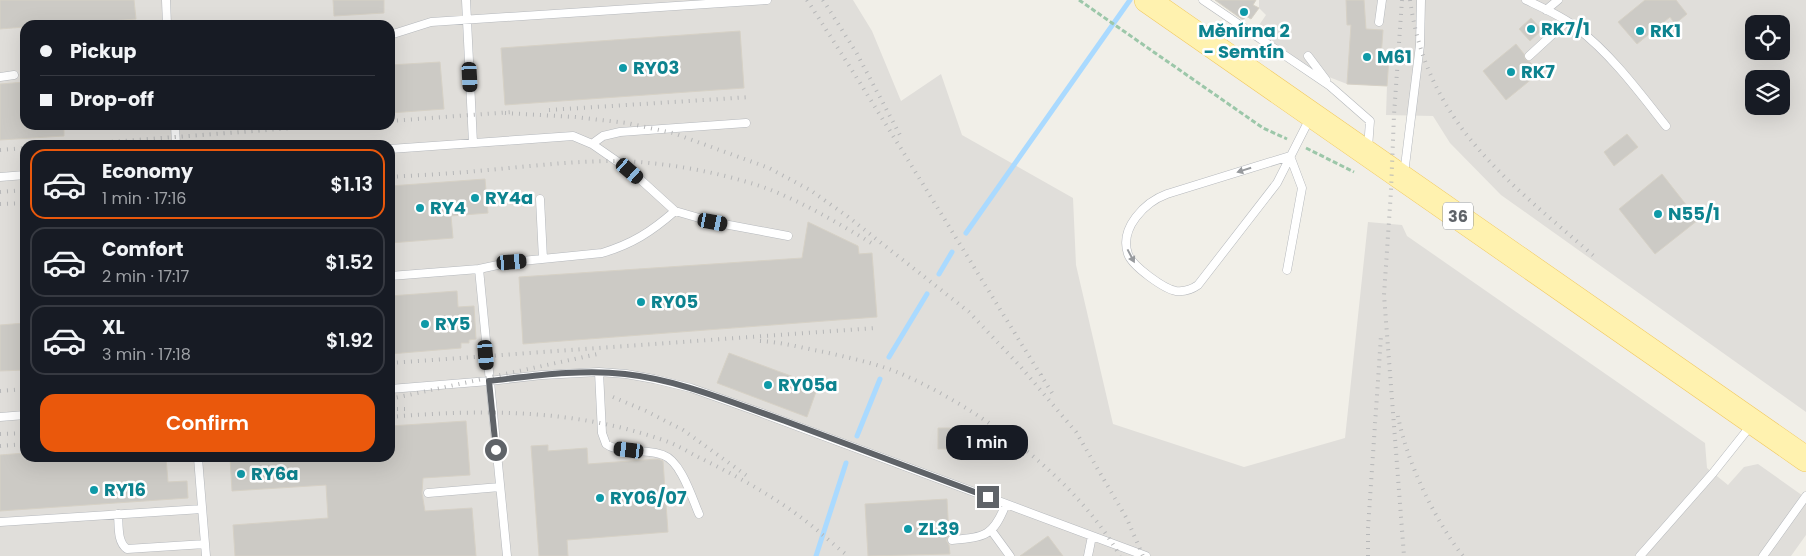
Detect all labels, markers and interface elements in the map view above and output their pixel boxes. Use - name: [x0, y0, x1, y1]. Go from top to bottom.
- marker: Měnírna 2 - Semtín: [1238, 6, 1250, 18]
- map controls: [1745, 15, 1790, 115]
- button: locate: [1745, 15, 1790, 60]
- place label: RK7/1: [1541, 16, 1590, 41]
- place label: Měnírna 2 - Semtín: [1198, 18, 1290, 64]
- place label: RK1: [1650, 18, 1681, 43]
- marker: RK7/1: [1525, 23, 1537, 35]
- marker: RK1: [1634, 25, 1646, 37]
- text: Pickup: [70, 38, 136, 65]
- place label: M61: [1377, 44, 1412, 69]
- marker: M61: [1361, 51, 1373, 63]
- place label: RY03: [633, 55, 679, 80]
- place label: RK7: [1521, 59, 1555, 84]
- car: [461, 62, 478, 92]
- marker: RY03: [617, 62, 629, 74]
- marker: RK7: [1505, 66, 1517, 78]
- button: layers: [1745, 70, 1790, 115]
- text: Drop-off: [70, 86, 154, 113]
- car: [613, 155, 646, 187]
- text: Economy: [102, 158, 193, 185]
- icon: car: [42, 162, 87, 207]
- one-way arrow: [1236, 166, 1251, 174]
- text: $1.13: [330, 171, 373, 198]
- place label: RY4a: [485, 185, 533, 210]
- text: 1 min · 17:16: [102, 187, 187, 210]
- marker: RY4a: [469, 192, 481, 204]
- place label: RY4: [430, 195, 466, 220]
- place label: N55/1: [1668, 201, 1720, 226]
- marker: RY4: [414, 202, 426, 214]
- road number: 36: [1443, 202, 1473, 230]
- marker: N55/1: [1652, 208, 1664, 220]
- car: [696, 212, 729, 232]
- text: Comfort: [102, 236, 184, 263]
- icon: car: [42, 240, 87, 285]
- text: $1.52: [326, 249, 373, 276]
- one-way arrow: [1127, 249, 1135, 263]
- car: [496, 253, 527, 271]
- text: 2 min · 17:17: [102, 265, 189, 288]
- place label: RY05: [651, 289, 698, 314]
- marker: RY05: [635, 296, 647, 308]
- place label: RY5: [435, 311, 471, 336]
- text: XL: [102, 314, 125, 341]
- icon: car: [42, 318, 87, 363]
- marker: RY5: [419, 318, 431, 330]
- text: $1.92: [326, 327, 373, 354]
- car: [477, 339, 494, 371]
- text: 3 min · 17:18: [102, 343, 191, 366]
- place label: RY05a: [778, 372, 837, 397]
- marker: RY05a: [762, 379, 774, 391]
- button: Confirm: [40, 394, 375, 452]
- callout: 1 min: [947, 424, 1029, 460]
- text: 1 min: [966, 431, 1008, 454]
- route start: [485, 439, 507, 461]
- car: [613, 441, 644, 459]
- place label: RY6a: [251, 461, 299, 486]
- marker: RY6a: [235, 468, 247, 480]
- place label: RY16: [104, 477, 146, 502]
- marker: RY16: [88, 484, 100, 496]
- place label: RY06/07: [610, 485, 687, 510]
- route end: [977, 486, 999, 508]
- marker: RY06/07: [594, 492, 606, 504]
- place label: ZL39: [918, 516, 959, 541]
- marker: ZL39: [902, 523, 914, 535]

